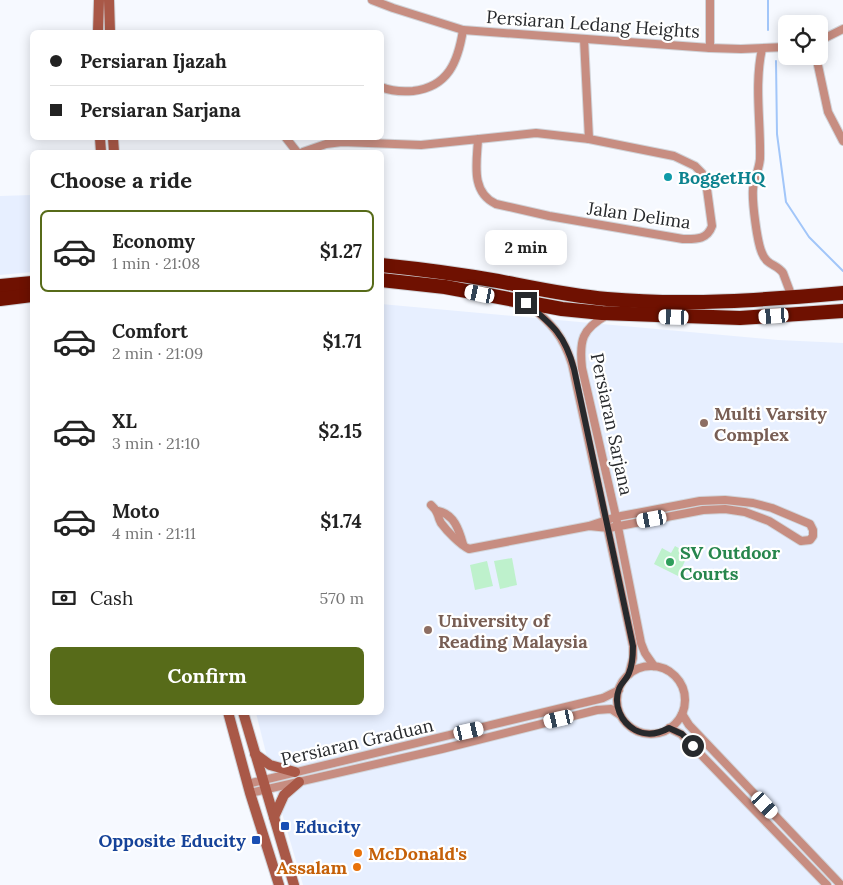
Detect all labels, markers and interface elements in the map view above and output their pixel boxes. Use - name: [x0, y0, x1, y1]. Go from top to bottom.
- street label: Persiaran Ledang Heights: [485, 5, 701, 43]
- map controls: [778, 15, 828, 65]
- button: locate: [778, 15, 828, 65]
- text: Persiaran Ijazah: [80, 49, 227, 73]
- text: Persiaran Sarjana: [80, 98, 241, 122]
- text: Choose a ride: [50, 166, 192, 194]
- place label: BoggetHQ: [678, 166, 766, 189]
- marker: BoggetHQ: [662, 171, 674, 183]
- street label: Jalan Delima: [585, 196, 692, 234]
- icon: car: [52, 229, 97, 274]
- text: Economy: [112, 229, 195, 253]
- callout: 2 min: [485, 230, 567, 266]
- text: 2 min: [505, 237, 547, 257]
- text: $1.27: [320, 239, 362, 263]
- text: 1 min · 21:08: [112, 253, 200, 273]
- car: [463, 284, 496, 304]
- route end: [515, 292, 537, 314]
- car: [758, 307, 789, 325]
- car: [658, 309, 689, 325]
- icon: car: [52, 319, 97, 364]
- text: Comfort: [112, 319, 188, 343]
- text: $1.71: [323, 329, 362, 353]
- text: 2 min · 21:09: [112, 343, 203, 363]
- street label: Persiaran Sarjana: [586, 351, 638, 497]
- place label: Multi Varsity Complex: [714, 402, 827, 446]
- icon: car: [52, 409, 97, 454]
- text: XL: [112, 409, 137, 433]
- marker: Multi Varsity Complex: [698, 417, 710, 429]
- text: $2.15: [318, 419, 362, 443]
- text: 3 min · 21:10: [112, 433, 200, 453]
- icon: car: [52, 499, 97, 544]
- text: Moto: [112, 499, 159, 523]
- text: $1.74: [320, 509, 362, 533]
- car: [635, 509, 668, 529]
- text: 4 min · 21:11: [112, 523, 196, 543]
- place label: SV Outdoor Courts: [680, 541, 781, 585]
- marker: SV Outdoor Courts: [664, 556, 676, 568]
- icon: cash: [50, 584, 78, 612]
- text: Cash: [90, 586, 133, 610]
- text: 570 m: [319, 588, 364, 608]
- place label: University of Reading Malaysia: [438, 609, 588, 653]
- marker: University of Reading Malaysia: [422, 624, 434, 636]
- button: Confirm: [50, 647, 364, 705]
- car: [542, 708, 575, 730]
- street label: Persiaran Graduan: [278, 713, 436, 771]
- car: [452, 720, 485, 742]
- route start: [682, 735, 704, 757]
- car: [749, 789, 780, 821]
- place label: Educity: [295, 815, 361, 838]
- marker: Educity: [279, 820, 291, 832]
- place label: Opposite Educity: [98, 829, 246, 852]
- marker: Opposite Educity: [250, 834, 262, 846]
- place label: McDonald's: [368, 842, 467, 865]
- marker: McDonald's: [352, 847, 364, 859]
- place label: Assalam: [277, 856, 347, 879]
- marker: Assalam: [351, 861, 363, 873]

